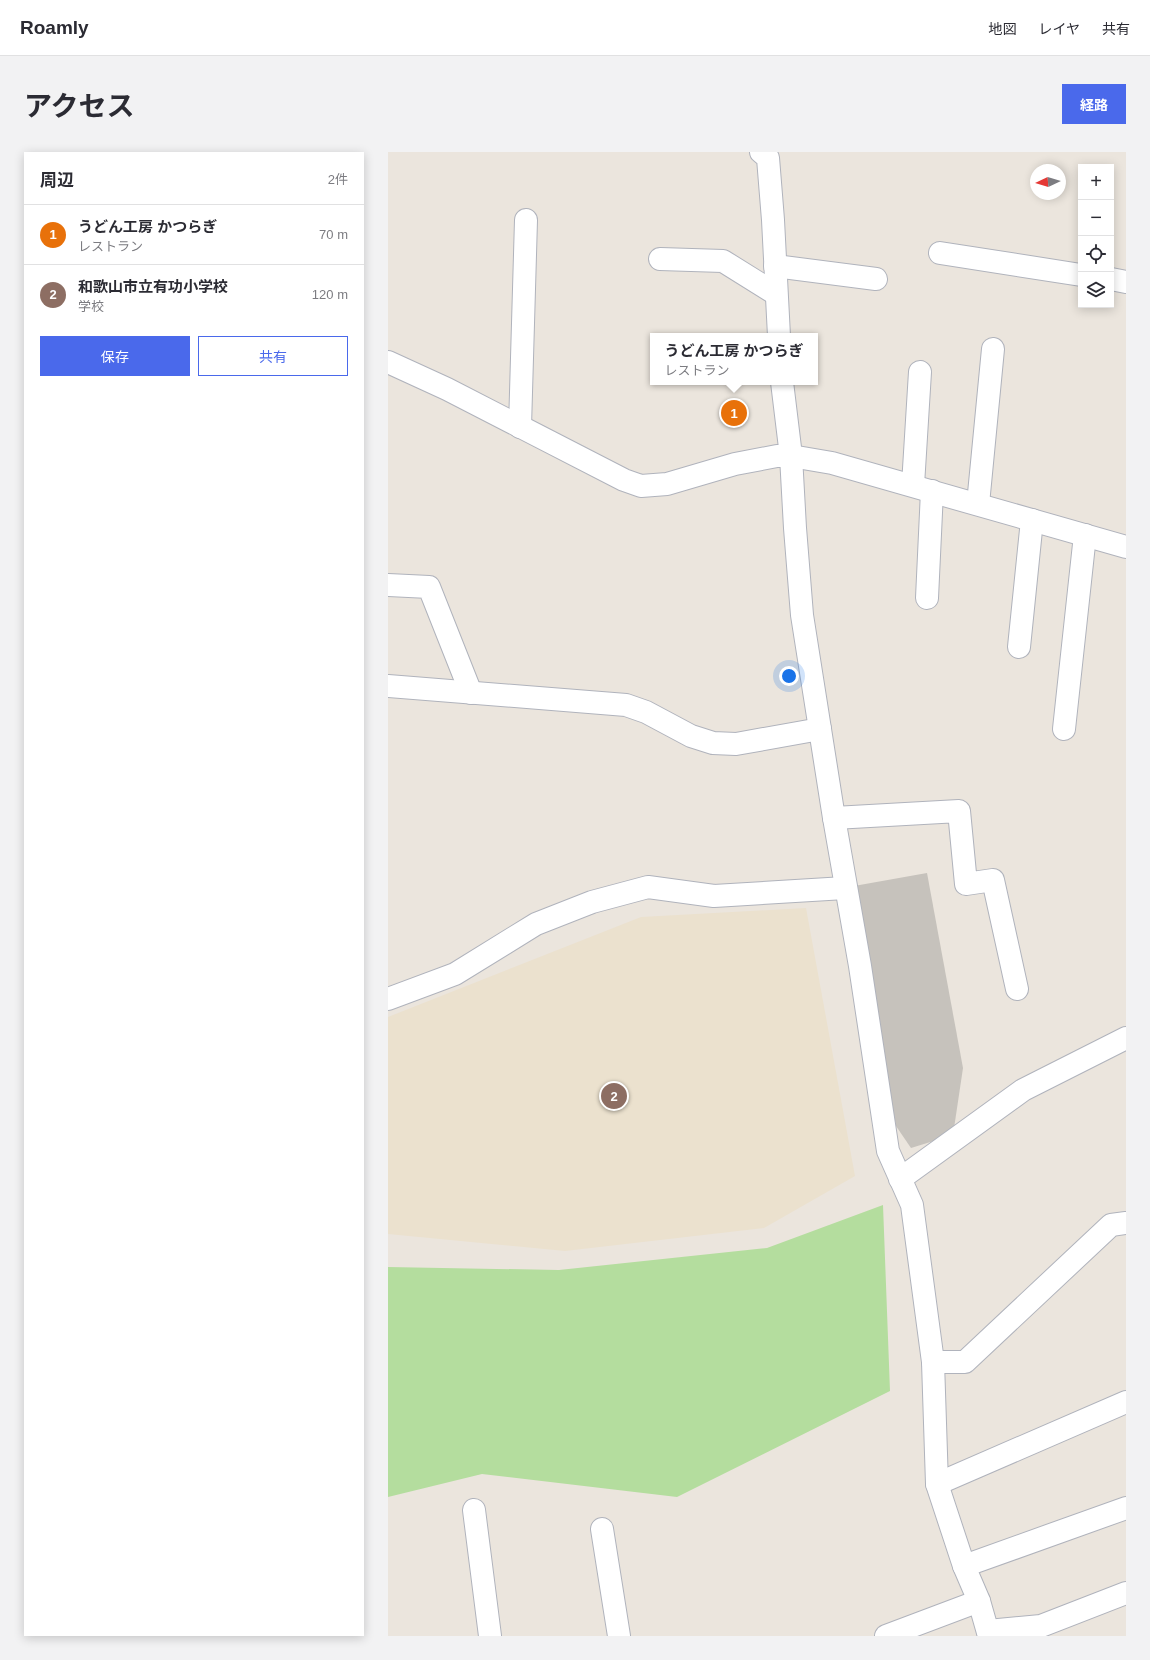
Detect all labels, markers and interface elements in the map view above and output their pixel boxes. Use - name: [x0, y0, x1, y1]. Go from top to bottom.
- text: Roamly: [20, 17, 89, 38]
- text: 地図: [988, 21, 1016, 37]
- text: レイヤ: [1038, 21, 1080, 37]
- text: 共有: [1102, 21, 1130, 37]
- button: 経路: [1062, 84, 1126, 124]
- text: アクセス: [24, 91, 135, 122]
- north arrow: [1030, 164, 1066, 200]
- map controls: [1078, 164, 1114, 308]
- button: +: [1078, 164, 1114, 200]
- text: 周辺: [40, 171, 74, 190]
- text: 2件: [328, 172, 348, 187]
- button: −: [1078, 200, 1114, 236]
- text: うどん工房 かつらぎ: [78, 218, 217, 235]
- text: 1: [49, 227, 57, 242]
- text: 70 m: [319, 227, 348, 242]
- button: locate: [1078, 236, 1114, 272]
- text: レストラン: [78, 239, 143, 254]
- button: layers: [1078, 272, 1114, 308]
- text: 和歌山市立有功小学校: [78, 278, 228, 295]
- text: 2: [49, 287, 57, 302]
- text: 120 m: [312, 287, 348, 302]
- text: 学校: [78, 299, 104, 314]
- popup: [650, 333, 818, 385]
- button: 保存: [40, 336, 190, 376]
- button: 共有: [198, 336, 348, 376]
- text: うどん工房 かつらぎ: [664, 342, 804, 359]
- text: レストラン: [664, 363, 729, 378]
- pin: 1: [721, 398, 747, 428]
- your location: [779, 666, 799, 686]
- pin: 2: [601, 1081, 627, 1111]

